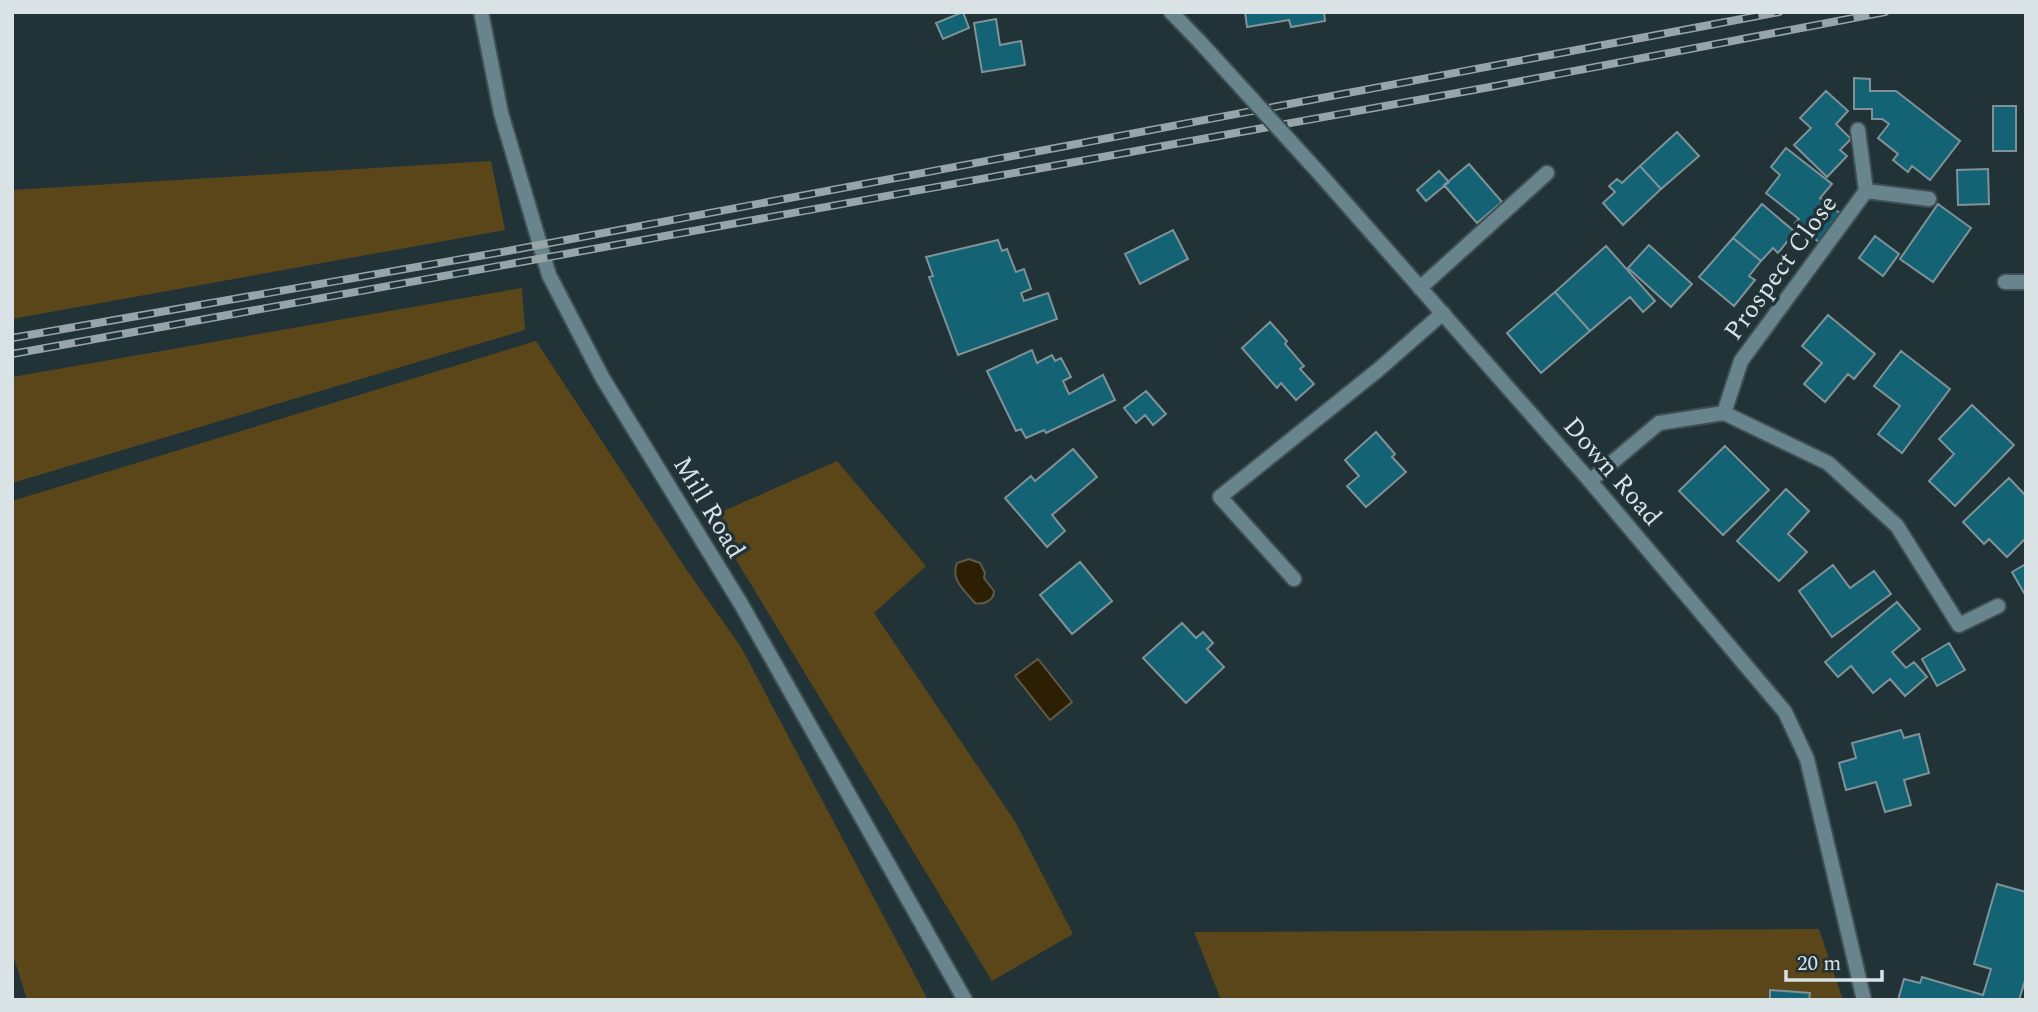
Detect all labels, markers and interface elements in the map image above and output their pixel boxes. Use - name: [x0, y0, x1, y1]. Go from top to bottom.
- street label: Prospect Close: [1714, 186, 1848, 349]
- street label: Down Road: [1553, 408, 1671, 535]
- street label: Mill Road: [663, 449, 756, 566]
- scale bar: [1786, 939, 1882, 983]
- text: 20 m: [1797, 948, 1841, 980]

